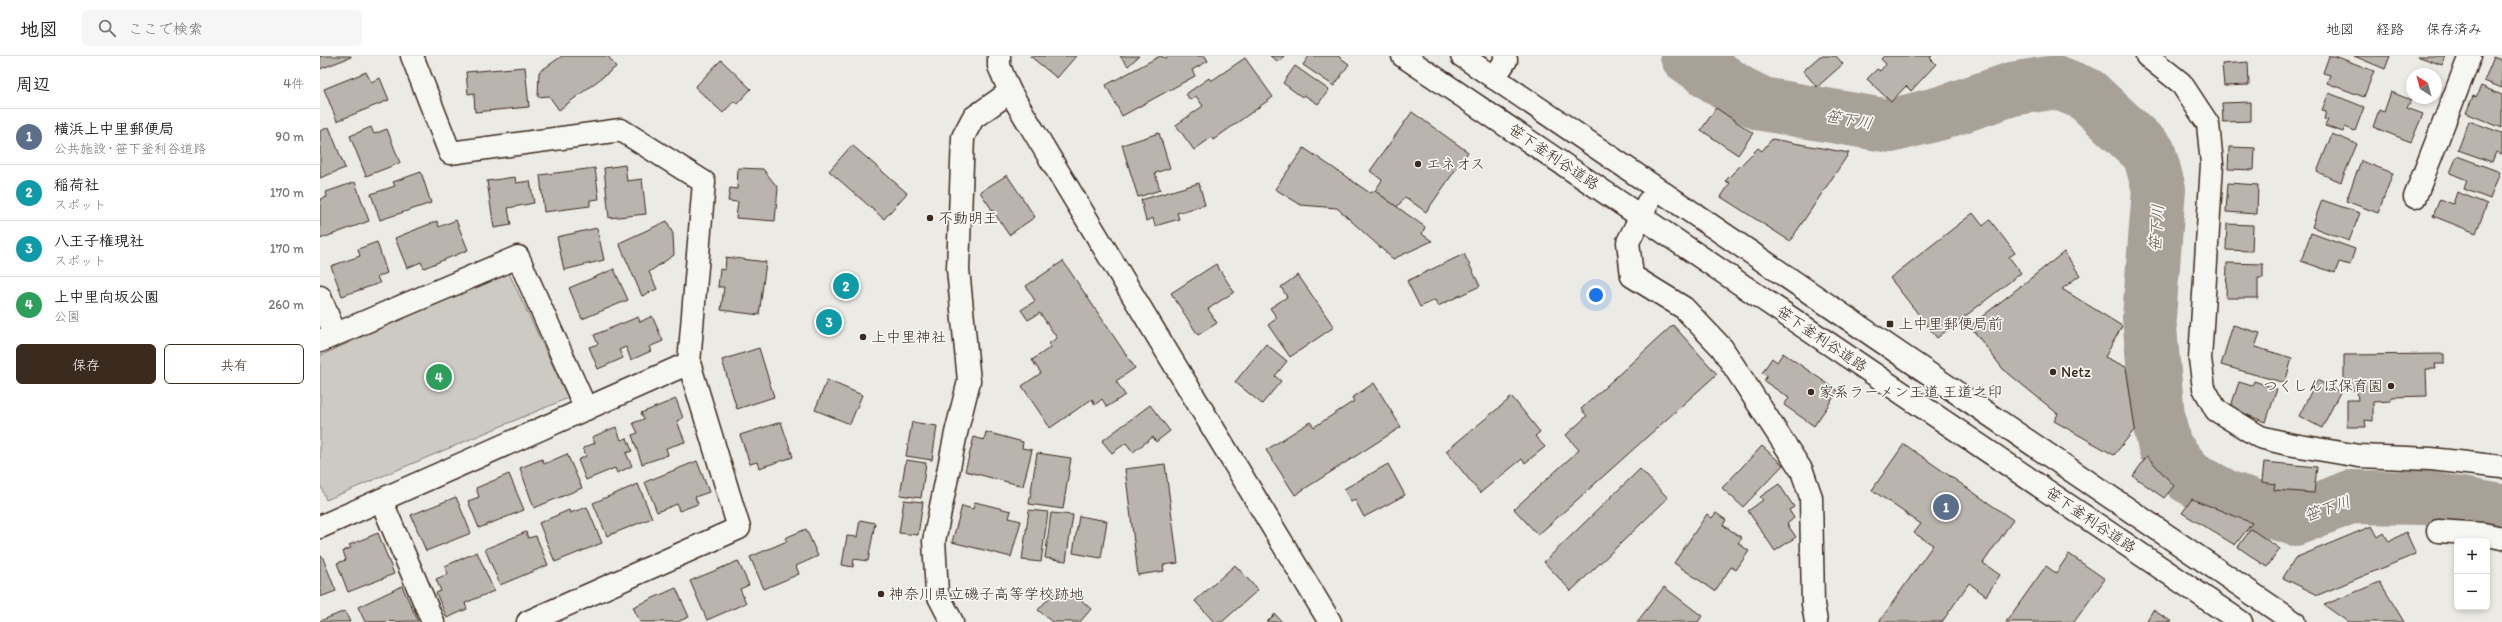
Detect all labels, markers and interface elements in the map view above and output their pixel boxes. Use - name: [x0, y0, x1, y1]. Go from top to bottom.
- search box: [82, 10, 362, 46]
- icon: search: [96, 17, 118, 39]
- text: 地図: [20, 18, 58, 41]
- text: ここで検索: [128, 20, 203, 38]
- text: 地図: [2326, 21, 2354, 38]
- text: 経路: [2376, 21, 2404, 38]
- text: 保存済み: [2426, 21, 2482, 38]
- north arrow: [2406, 68, 2442, 104]
- text: 周辺: [16, 74, 50, 94]
- text: 4件: [283, 76, 304, 91]
- water label: 笹下川: [1824, 106, 1874, 133]
- text: 横浜上中里郵便局: [54, 120, 174, 138]
- street label: 笹下釜利谷道路: [1505, 120, 1603, 194]
- text: 1: [26, 129, 32, 144]
- text: 90 m: [275, 129, 304, 144]
- text: 公共施設 · 笹下釜利谷道路: [54, 141, 206, 156]
- place label: エネオス: [1426, 155, 1485, 173]
- marker: エネオス: [1413, 159, 1423, 169]
- text: 稲荷社: [54, 176, 99, 194]
- text: 2: [26, 185, 32, 200]
- text: 170 m: [270, 185, 304, 200]
- text: スポット: [54, 197, 106, 212]
- water label: 笹下川: [2145, 203, 2168, 253]
- place label: 不動明王: [938, 209, 998, 227]
- marker: 不動明王: [925, 213, 935, 223]
- text: 八王子権現社: [54, 232, 144, 250]
- text: 3: [25, 241, 33, 256]
- text: 170 m: [270, 241, 304, 256]
- text: スポット: [54, 253, 106, 268]
- pin: 2: [833, 271, 859, 301]
- your location: [1586, 285, 1606, 305]
- text: 上中里向坂公園: [54, 288, 159, 306]
- text: 4: [25, 297, 33, 312]
- text: 260 m: [268, 297, 304, 312]
- street label: 笹下釜利谷道路: [1773, 302, 1871, 376]
- pin: 3: [816, 307, 842, 337]
- text: 公園: [54, 309, 80, 324]
- place label: 上中里郵便局前: [1898, 315, 2003, 333]
- marker: 上中里郵便局前: [1885, 319, 1895, 329]
- place label: 上中里神社: [871, 328, 946, 346]
- marker: 上中里神社: [858, 332, 868, 342]
- button: 保存: [16, 344, 156, 384]
- button: 共有: [164, 344, 304, 384]
- pin: 4: [426, 362, 452, 392]
- place label: Netz: [2061, 363, 2091, 381]
- marker: Netz: [2048, 367, 2058, 377]
- place label: つくしんぼ保育園: [2263, 377, 2383, 395]
- marker: つくしんぼ保育園: [2386, 381, 2396, 391]
- place label: 家系ラーメン王道 王道之印: [1819, 383, 2002, 401]
- marker: 家系ラーメン王道 王道之印: [1806, 387, 1816, 397]
- street label: 笹下釜利谷道路: [2042, 483, 2140, 557]
- pin: 1: [1933, 492, 1959, 522]
- water label: 笹下川: [2301, 492, 2353, 525]
- map controls: [2454, 538, 2490, 610]
- button: +: [2454, 538, 2490, 574]
- button: −: [2454, 574, 2490, 610]
- place label: 神奈川県立磯子高等学校跡地: [889, 585, 1084, 603]
- marker: 神奈川県立磯子高等学校跡地: [876, 589, 886, 599]

